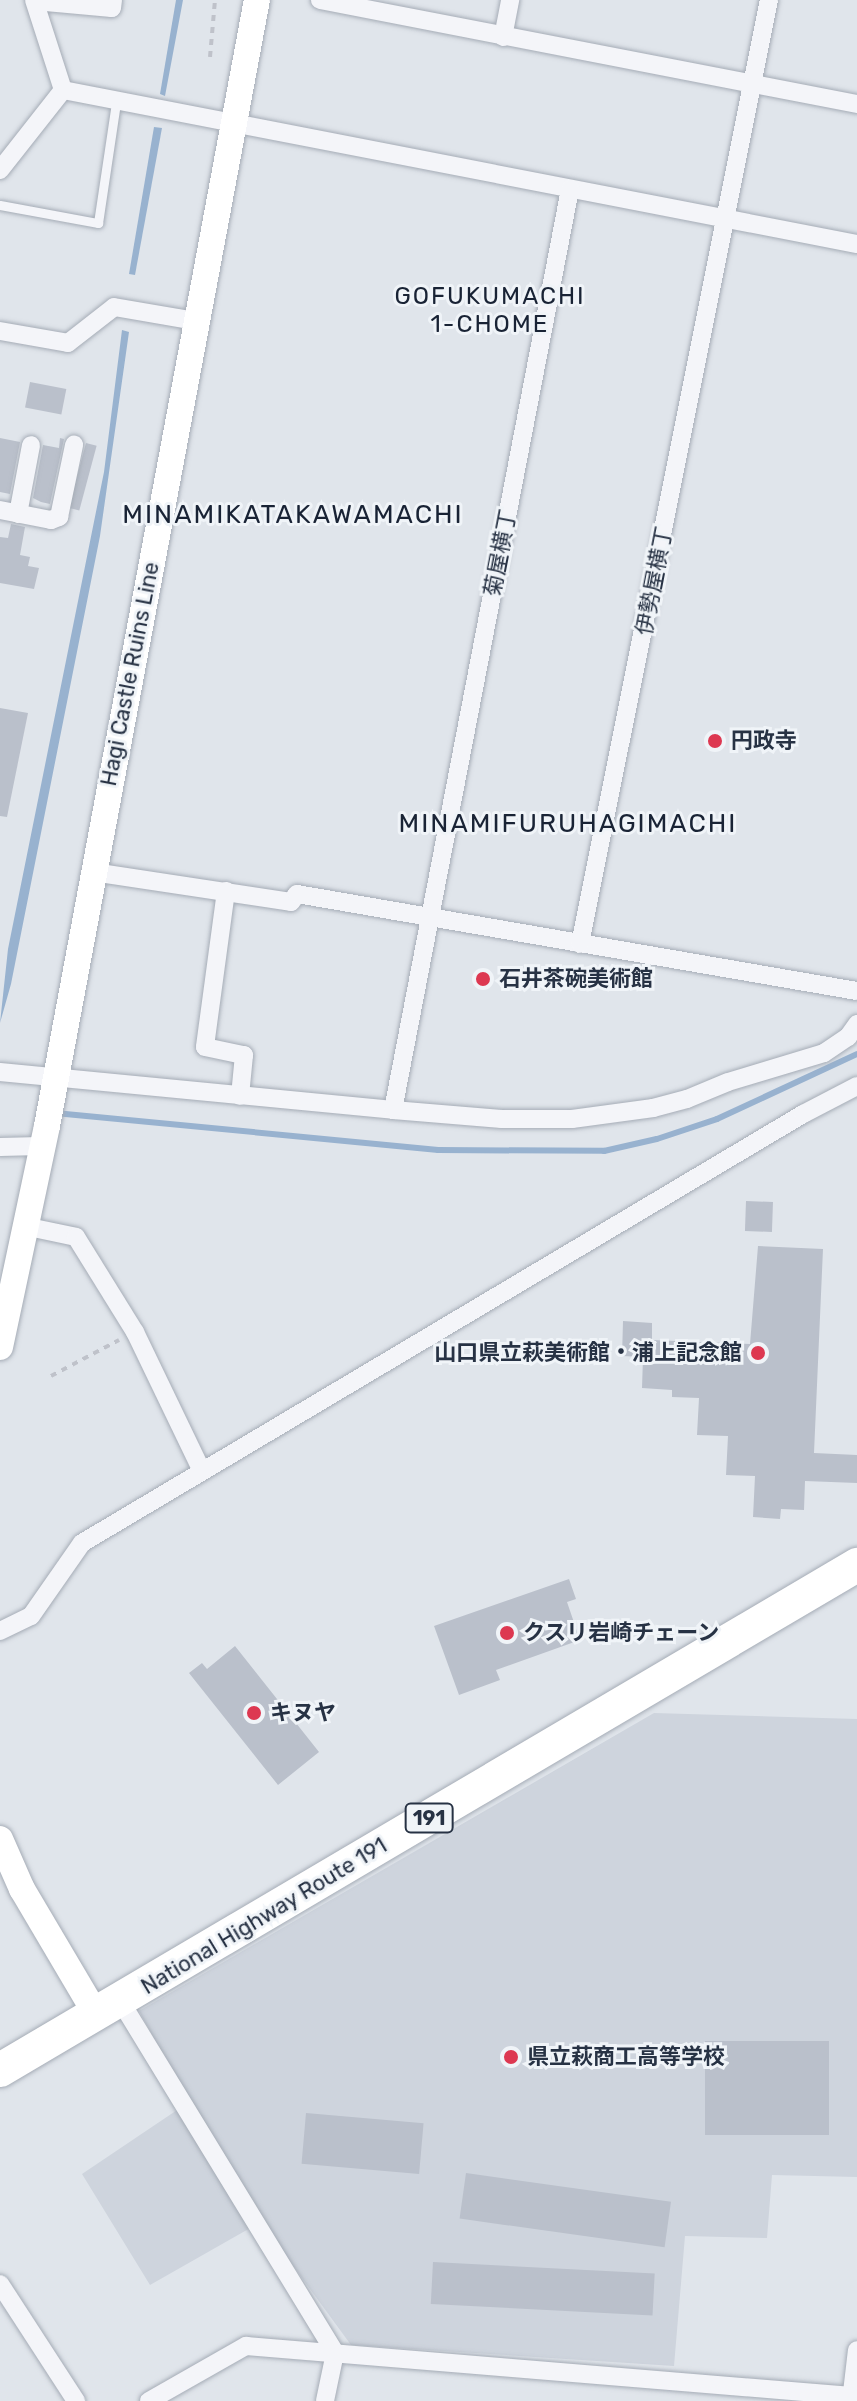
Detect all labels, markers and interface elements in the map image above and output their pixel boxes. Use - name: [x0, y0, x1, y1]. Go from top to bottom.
- district label: GOFUKUMACHI 1-CHOME: [394, 283, 586, 339]
- district label: MINAMIKATAKAWAMACHI: [122, 499, 464, 531]
- street label: 菊屋横丁: [479, 507, 521, 599]
- street label: 伊勢屋横丁: [631, 524, 677, 638]
- street label: Hagi Castle Ruins Line: [95, 560, 165, 788]
- place label: 円政寺: [731, 728, 797, 754]
- marker: 円政寺: [706, 732, 724, 750]
- district label: MINAMIFURUHAGIMACHI: [399, 808, 737, 840]
- place label: 石井茶碗美術館: [499, 966, 653, 992]
- marker: 石井茶碗美術館: [474, 970, 492, 988]
- place label: 山口県立萩美術館・浦上記念館: [434, 1340, 742, 1366]
- marker: 山口県立萩美術館・浦上記念館: [749, 1344, 767, 1362]
- place label: クスリ岩崎チェーン: [523, 1620, 721, 1646]
- marker: クスリ岩崎チェーン: [498, 1624, 516, 1642]
- place label: キヌヤ: [270, 1700, 336, 1726]
- marker: キヌヤ: [245, 1704, 263, 1722]
- road number: 191: [403, 1802, 455, 1834]
- street label: National Highway Route 191: [136, 1832, 392, 2000]
- place label: 県立萩商工高等学校: [527, 2044, 725, 2070]
- marker: 県立萩商工高等学校: [502, 2048, 520, 2066]

